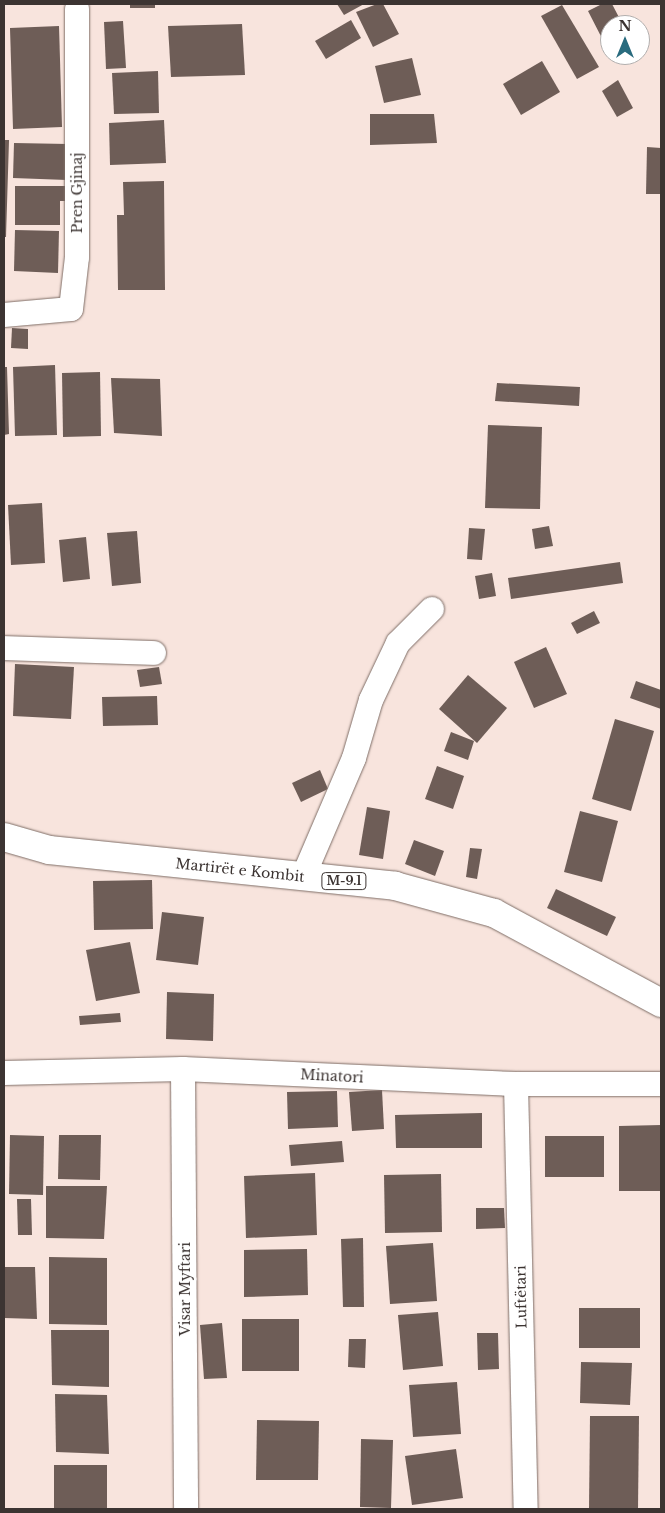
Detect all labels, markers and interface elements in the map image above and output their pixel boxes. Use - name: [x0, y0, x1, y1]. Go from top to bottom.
- north arrow: [600, 15, 650, 65]
- text: N: [618, 17, 632, 35]
- street label: Pren Gjinaj: [69, 153, 85, 233]
- street label: Martirët e Kombit: [175, 855, 305, 885]
- road number: M-9.1: [320, 871, 368, 890]
- street label: Minatori: [300, 1066, 364, 1086]
- street label: Visar Myftari: [177, 1242, 193, 1336]
- street label: Luftëtari: [512, 1265, 530, 1329]

